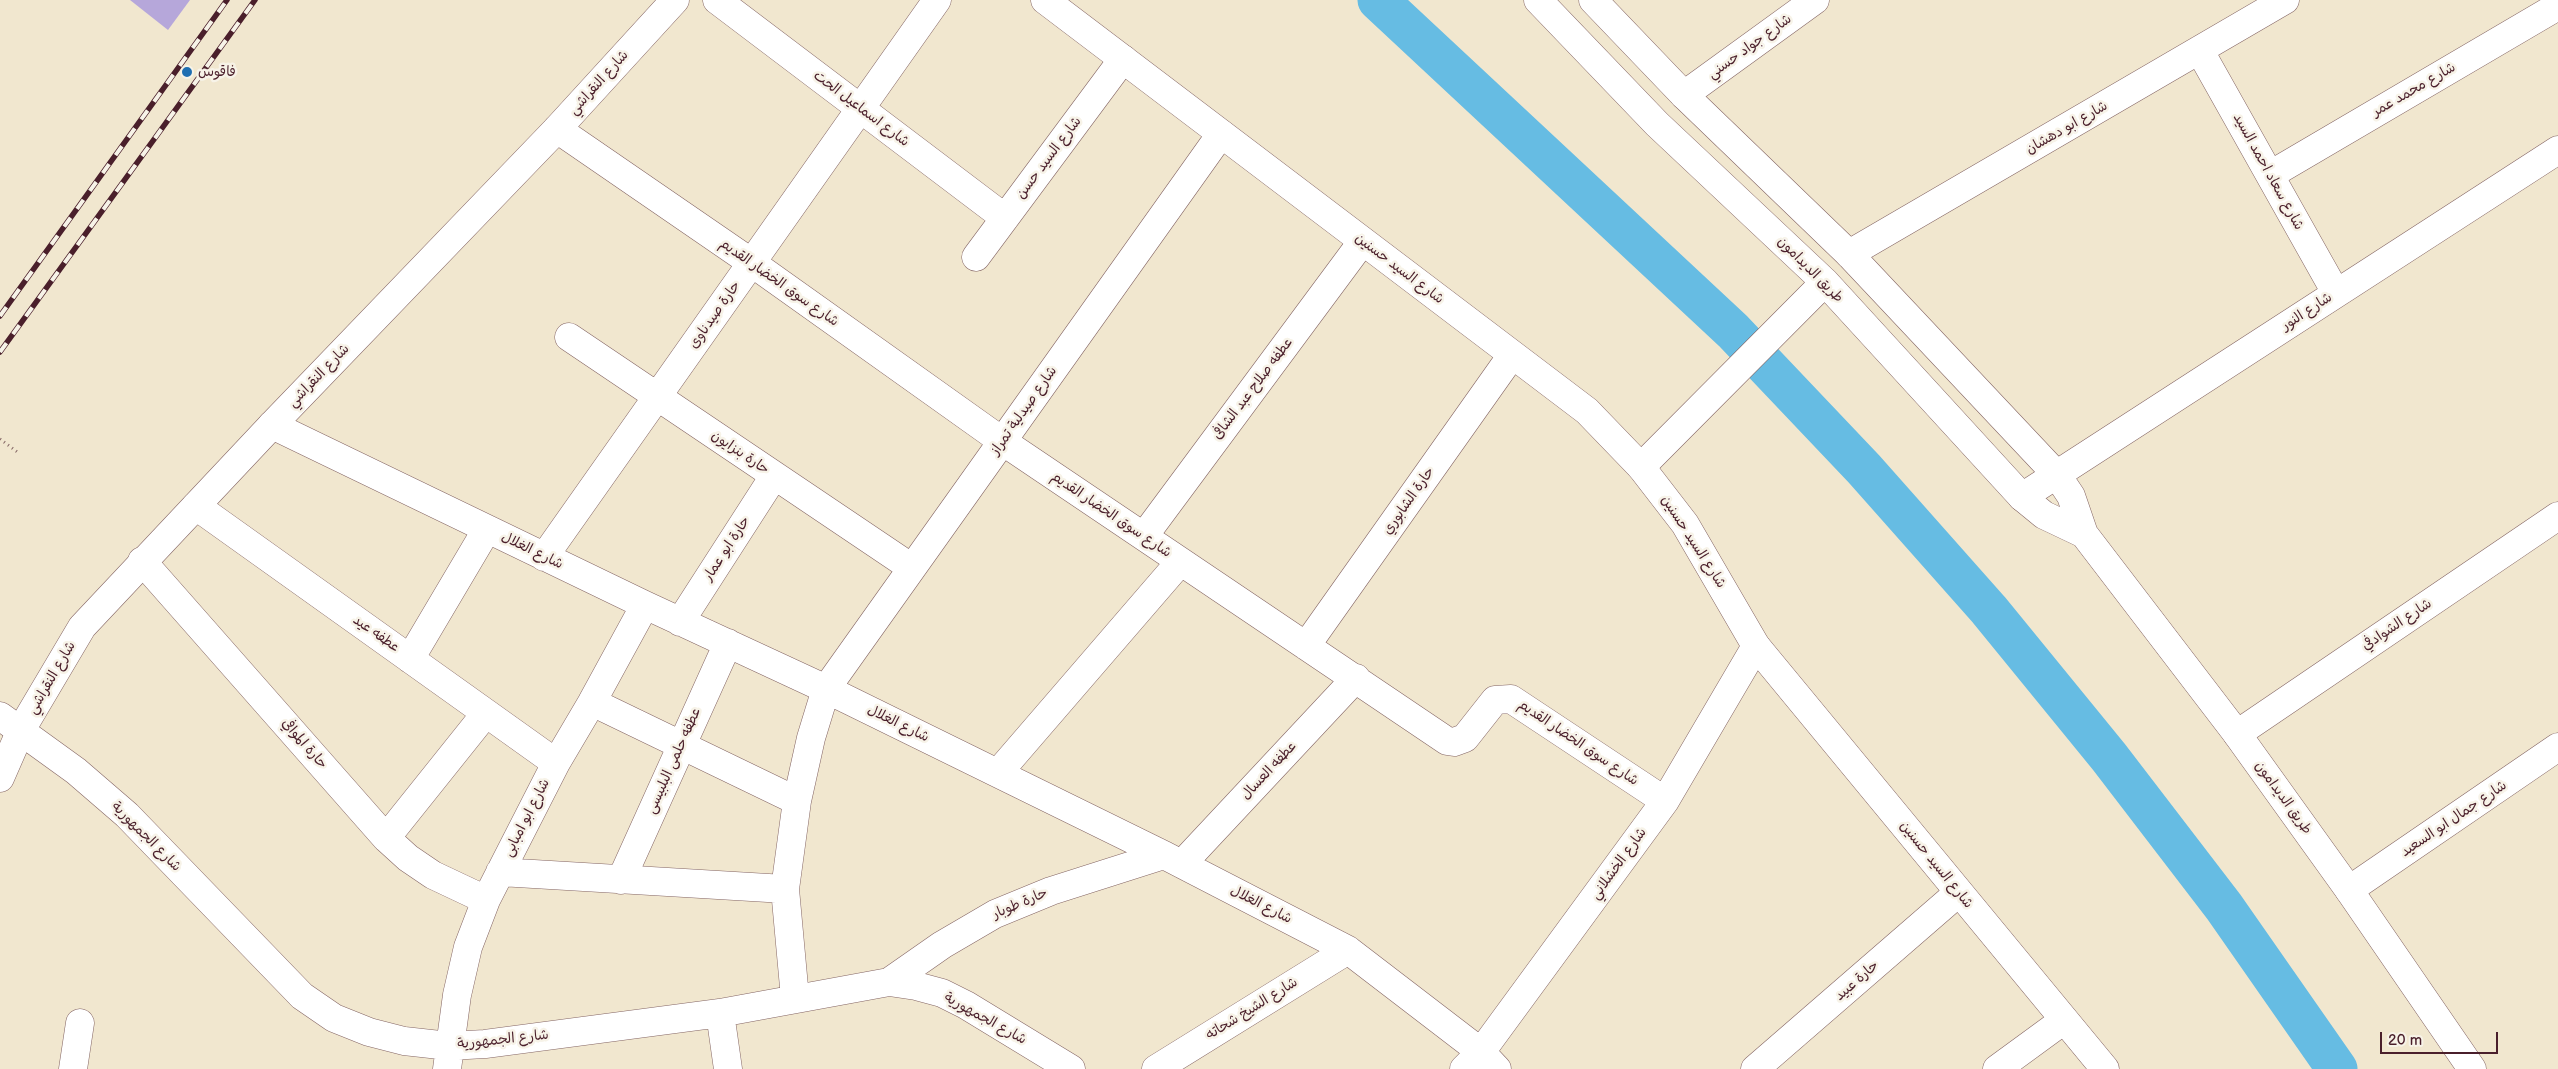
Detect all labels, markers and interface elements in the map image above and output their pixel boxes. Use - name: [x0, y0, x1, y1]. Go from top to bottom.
- street label: شارع جواد حسني: [1705, 11, 1795, 83]
- street label: شارع النقراشي: [566, 47, 632, 119]
- street label: شارع محمد عمر: [2369, 59, 2459, 121]
- place label: فاقوس: [198, 64, 236, 80]
- marker: فاقوس: [180, 65, 194, 79]
- street label: شارع اسماعيل الحت: [810, 67, 912, 151]
- street label: شارع ابو دهشان: [2023, 98, 2111, 158]
- street label: شارع سعاد احمد السيد: [2229, 111, 2307, 233]
- street label: شارع السيد حسن: [1013, 114, 1085, 202]
- street label: شارع السيد حسنين: [1351, 230, 1447, 308]
- street label: طريق الديدامون: [1774, 234, 1846, 306]
- street label: شارع سوق الخضار القديم: [716, 236, 842, 330]
- street label: حارة صيدناوى: [686, 278, 744, 352]
- street label: شارع النور: [2278, 289, 2336, 335]
- street label: عطفه صلاح عبد الشافى: [1209, 335, 1297, 443]
- street label: شارع النقراشي: [285, 341, 353, 411]
- street label: شارع صيدلية تمراز: [987, 363, 1061, 459]
- street label: حارة بنزايون: [708, 427, 772, 479]
- street label: حارة الشابوري: [1380, 464, 1438, 538]
- street label: شارع سوق الخضار القديم: [1048, 468, 1174, 562]
- street label: شارع السيد حسنين: [1657, 493, 1729, 591]
- street label: حارة ابو عمار: [700, 513, 754, 585]
- street label: شارع الغلال: [498, 529, 566, 573]
- street label: شارع الشوادفي: [2359, 595, 2435, 655]
- street label: عطفه عيد: [350, 612, 402, 656]
- street label: شارع النقراشي: [24, 639, 80, 717]
- street label: شارع سوق الخضار القديم: [1515, 696, 1641, 790]
- street label: شارع الغلال: [864, 702, 932, 746]
- street label: عطفه حلمى البلبيسى: [643, 705, 705, 817]
- street label: حارة الموافي: [278, 715, 330, 773]
- street label: عطفه العسال: [1238, 738, 1300, 804]
- street label: طريق الديدامون: [2251, 758, 2315, 838]
- street label: شارع ابو امبابى: [500, 776, 554, 860]
- street label: شارع جمال ابو السعيد: [2398, 777, 2510, 861]
- street label: شارع الجمهورية: [108, 799, 184, 875]
- street label: شارع السيد حسنين: [1896, 818, 1976, 912]
- street label: شارع الخشلاني: [1587, 825, 1651, 903]
- street label: شارع الغلال: [1227, 882, 1295, 928]
- street label: حارة طوبار: [990, 885, 1050, 923]
- street label: حارة عبيد: [1832, 957, 1882, 1005]
- street label: شارع الشيخ شحاته: [1203, 974, 1301, 1044]
- street label: شارع الجمهورية: [941, 989, 1029, 1049]
- scale bar: [2383, 1022, 2500, 1054]
- street label: شارع الجمهورية: [457, 1027, 549, 1053]
- text: 20 m: [2388, 1031, 2422, 1050]

